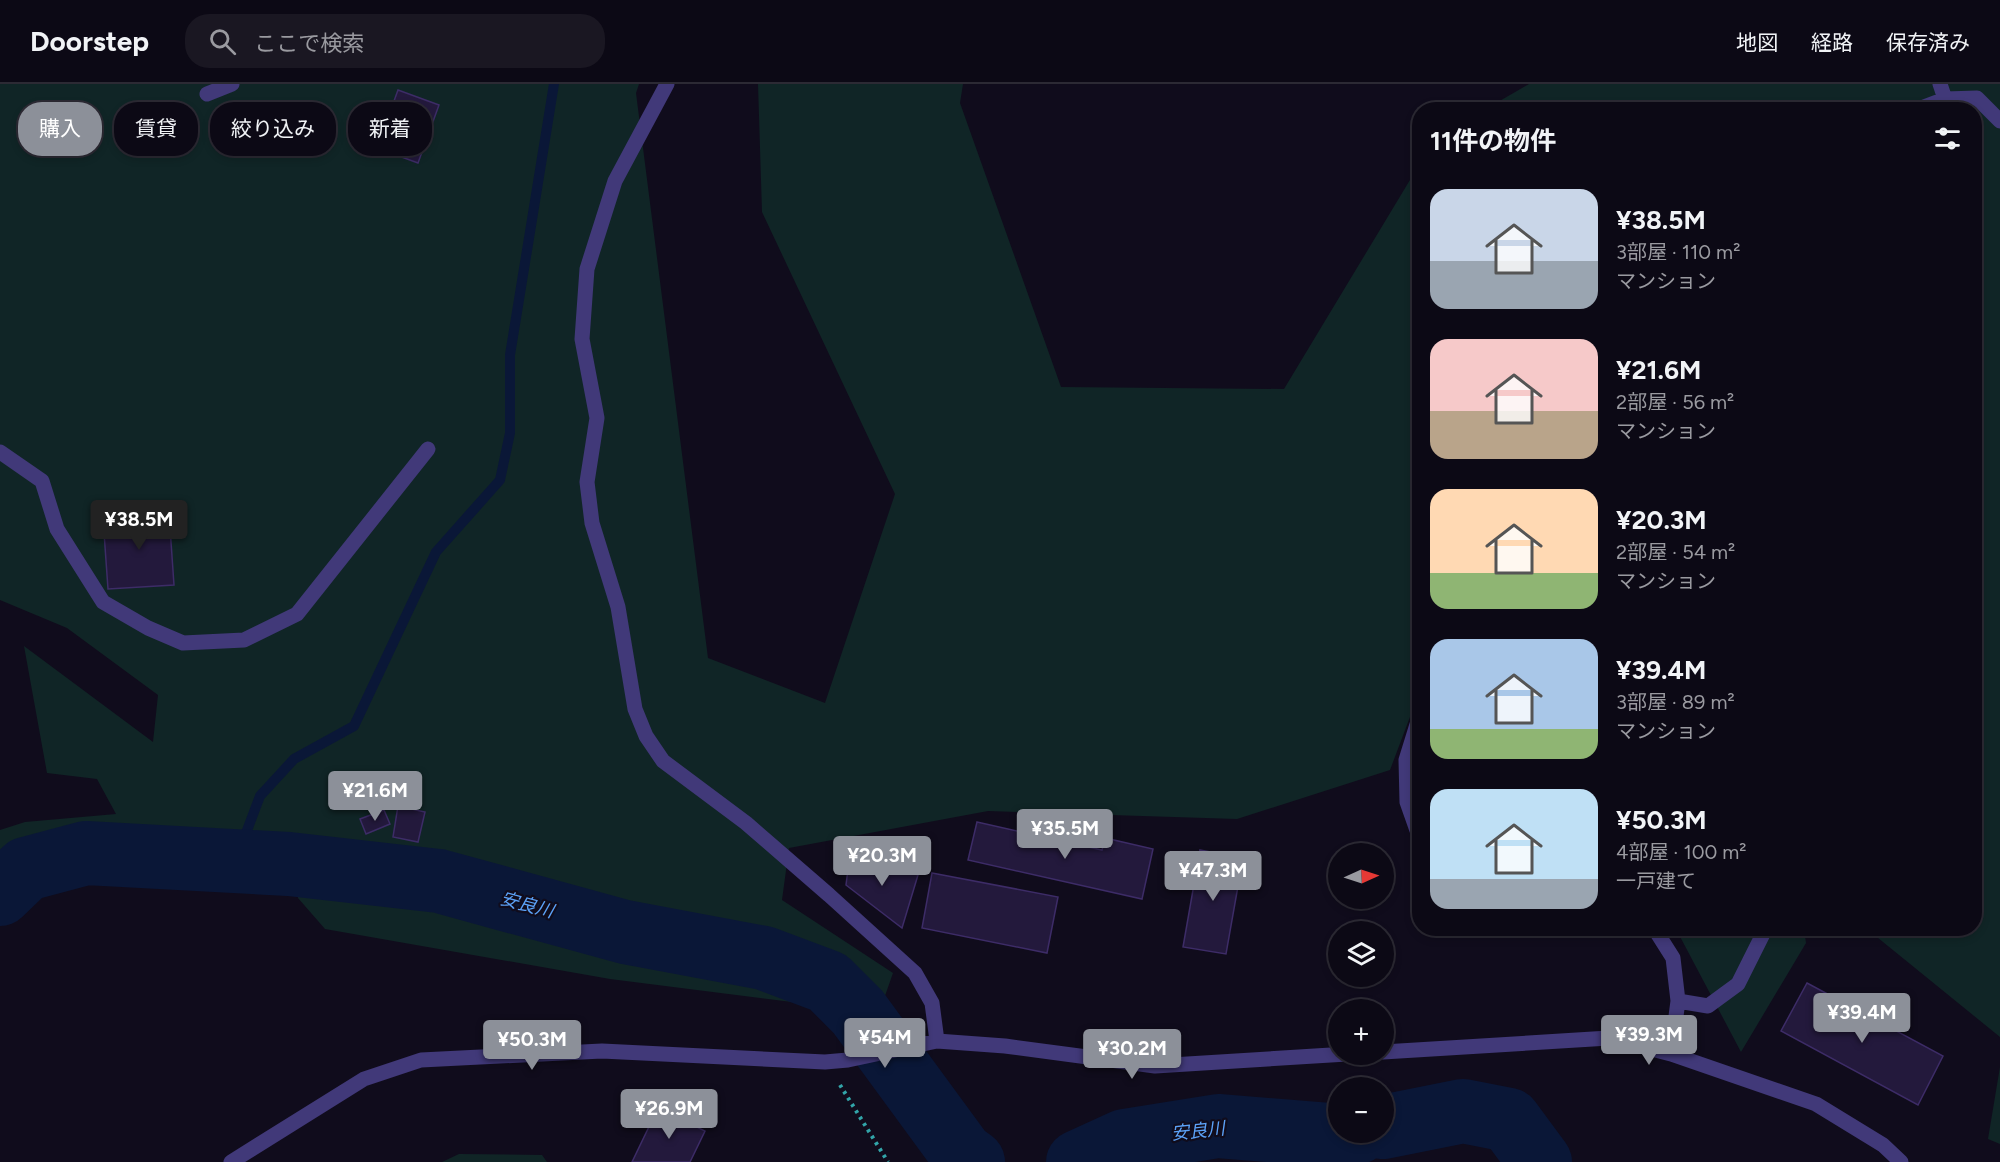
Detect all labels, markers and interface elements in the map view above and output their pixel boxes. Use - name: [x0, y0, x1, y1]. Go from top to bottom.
- search box: [185, 14, 605, 68]
- text: Doorstep: [30, 24, 149, 58]
- icon: search: [206, 25, 239, 58]
- text: ここで検索: [254, 30, 364, 57]
- text: 地図: [1736, 30, 1778, 55]
- text: 経路: [1811, 30, 1853, 55]
- text: 保存済み: [1886, 30, 1970, 55]
- chip: 購入: [18, 102, 102, 156]
- chip: 賃貸: [114, 102, 198, 156]
- chip: 絞り込み: [210, 102, 336, 156]
- chip: 新着: [348, 102, 432, 156]
- icon: filters: [1931, 122, 1964, 155]
- text: 11件の物件: [1430, 125, 1556, 157]
- text: ¥38.5M: [1616, 204, 1706, 236]
- icon: home: [1478, 213, 1550, 285]
- text: 3部屋 · 110 m²: [1616, 240, 1740, 264]
- text: マンション: [1616, 269, 1716, 293]
- text: ¥21.6M: [1616, 354, 1701, 386]
- icon: home: [1478, 363, 1550, 435]
- text: 2部屋 · 56 m²: [1616, 390, 1734, 414]
- text: マンション: [1616, 419, 1716, 443]
- pin: ¥38.5M: [90, 500, 188, 551]
- text: ¥20.3M: [1616, 504, 1707, 536]
- text: ¥38.5M: [105, 507, 174, 531]
- icon: home: [1478, 513, 1550, 585]
- text: 2部屋 · 54 m²: [1616, 540, 1735, 564]
- text: マンション: [1616, 569, 1716, 593]
- text: ¥39.4M: [1616, 654, 1706, 686]
- icon: home: [1478, 663, 1550, 735]
- text: 3部屋 · 89 m²: [1616, 690, 1735, 714]
- text: マンション: [1616, 719, 1716, 743]
- pin: ¥21.6M: [326, 771, 424, 822]
- text: ¥21.6M: [342, 778, 408, 802]
- text: ¥50.3M: [1616, 804, 1707, 836]
- pin: ¥35.5M: [1016, 809, 1114, 860]
- icon: home: [1478, 813, 1550, 885]
- text: ¥35.5M: [1031, 816, 1099, 840]
- pin: ¥20.3M: [833, 836, 931, 887]
- text: 4部屋 · 100 m²: [1616, 840, 1746, 864]
- text: ¥20.3M: [847, 843, 917, 867]
- north arrow: [1328, 843, 1394, 909]
- map controls: [1328, 843, 1394, 1143]
- pin: ¥47.3M: [1164, 851, 1262, 902]
- text: ¥47.3M: [1179, 858, 1247, 882]
- text: 一戸建て: [1616, 869, 1696, 893]
- water label: 安良川: [498, 887, 558, 923]
- button: layers: [1328, 921, 1394, 987]
- pin: ¥39.4M: [1813, 993, 1911, 1044]
- button: +: [1328, 999, 1394, 1065]
- text: ¥39.4M: [1827, 1000, 1897, 1024]
- pin: ¥39.3M: [1600, 1015, 1698, 1066]
- pin: ¥54M: [849, 1018, 921, 1069]
- pin: ¥50.3M: [483, 1020, 581, 1071]
- text: ¥39.3M: [1615, 1022, 1683, 1046]
- text: ¥54M: [858, 1025, 912, 1049]
- text: ¥50.3M: [497, 1027, 567, 1051]
- pin: ¥30.2M: [1083, 1029, 1181, 1080]
- text: ¥30.2M: [1097, 1036, 1167, 1060]
- button: −: [1328, 1077, 1394, 1143]
- pin: ¥26.9M: [620, 1089, 718, 1140]
- text: ¥26.9M: [635, 1096, 703, 1120]
- water label: 安良川: [1170, 1117, 1228, 1145]

